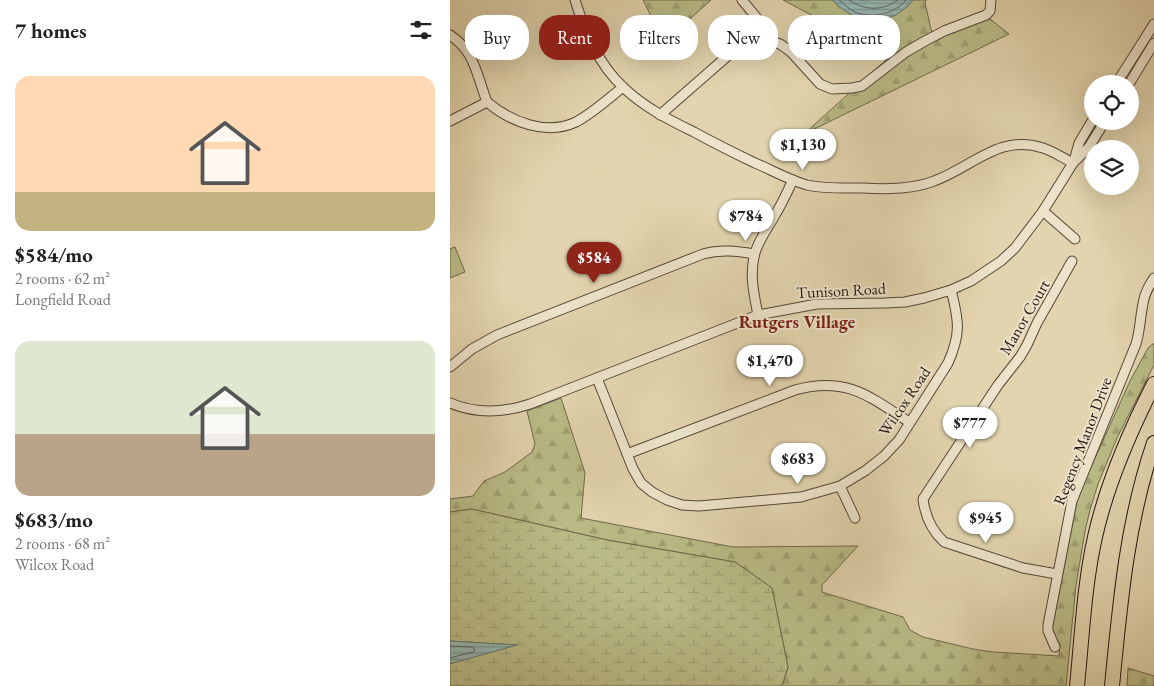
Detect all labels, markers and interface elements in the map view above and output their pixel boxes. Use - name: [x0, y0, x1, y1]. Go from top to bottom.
- chip: Buy: [465, 15, 529, 60]
- chip: Rent: [539, 15, 610, 60]
- chip: Filters: [620, 15, 698, 60]
- chip: New: [708, 15, 778, 60]
- chip: Apartment: [788, 15, 900, 60]
- icon: filters: [407, 16, 435, 44]
- text: 7 homes: [15, 17, 87, 44]
- map controls: [1084, 75, 1139, 195]
- button: locate: [1084, 75, 1139, 130]
- icon: home: [180, 108, 270, 198]
- pin: $1,130: [762, 128, 844, 171]
- text: $1,130: [780, 134, 826, 155]
- button: layers: [1084, 140, 1139, 195]
- pin: $784: [716, 200, 776, 242]
- text: $784: [730, 205, 762, 226]
- text: $584/mo: [15, 241, 93, 268]
- pin: $584: [564, 242, 624, 284]
- text: $584: [578, 247, 610, 268]
- text: 2 rooms · 62 m²: [15, 268, 110, 289]
- street label: Manor Court: [994, 276, 1054, 359]
- street label: Tunison Road: [796, 278, 887, 303]
- text: Longfield Road: [15, 289, 111, 310]
- district label: Rutgers Village: [739, 310, 856, 333]
- pin: $1,470: [729, 344, 811, 387]
- text: $1,470: [747, 350, 793, 371]
- street label: Wilcox Road: [874, 362, 936, 440]
- icon: home: [180, 373, 270, 463]
- street label: Regency Manor Drive: [1048, 374, 1117, 508]
- pin: $777: [940, 406, 1000, 449]
- text: $777: [954, 412, 986, 433]
- pin: $683: [768, 442, 828, 485]
- text: $683: [782, 448, 814, 469]
- pin: $945: [956, 502, 1016, 544]
- text: $683/mo: [15, 506, 93, 533]
- text: $945: [970, 507, 1002, 528]
- text: 2 rooms · 68 m²: [15, 533, 110, 554]
- text: Wilcox Road: [15, 554, 94, 575]

